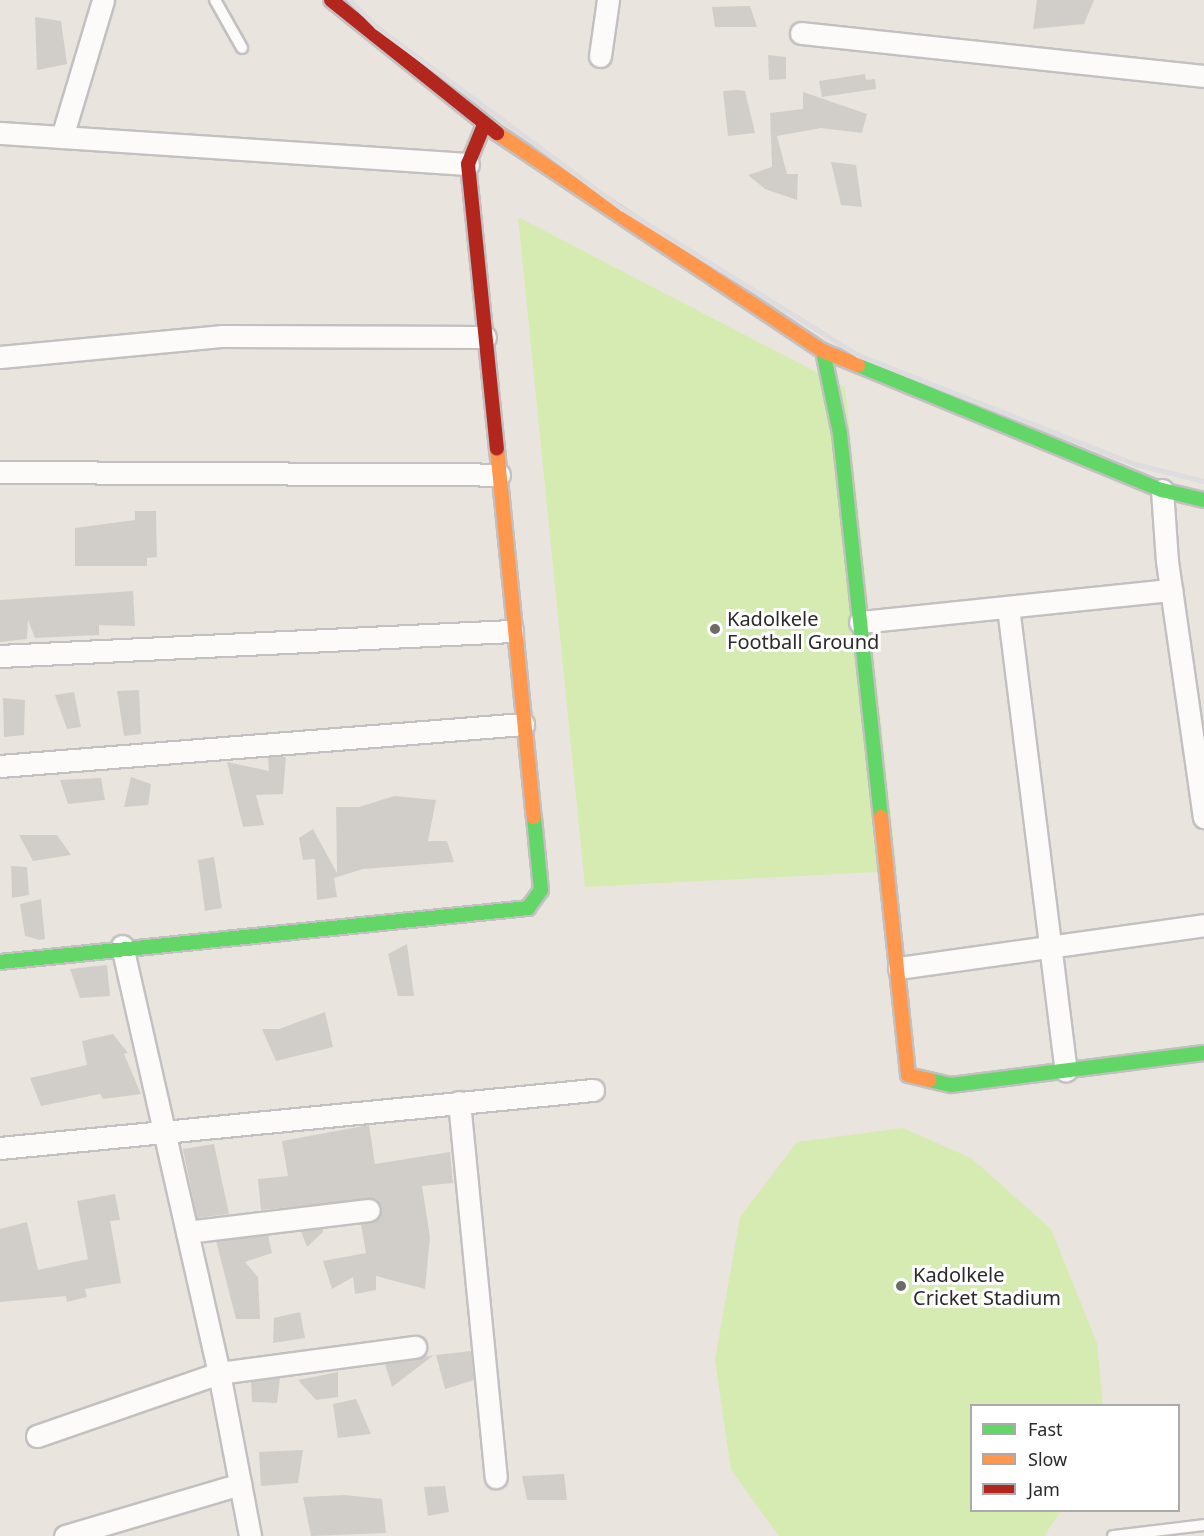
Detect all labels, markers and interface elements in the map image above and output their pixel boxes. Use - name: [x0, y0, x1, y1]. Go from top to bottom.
- place label: Kadolkele Football Ground: [727, 606, 879, 653]
- marker: Kadolkele Football Ground: [708, 622, 722, 636]
- place label: Kadolkele Cricket Stadium: [913, 1262, 1061, 1309]
- marker: Kadolkele Cricket Stadium: [894, 1279, 908, 1293]
- legend: [970, 1404, 1180, 1512]
- text: Fast: [1028, 1417, 1063, 1441]
- text: Slow: [1028, 1447, 1067, 1471]
- text: Jam: [1028, 1477, 1060, 1501]

